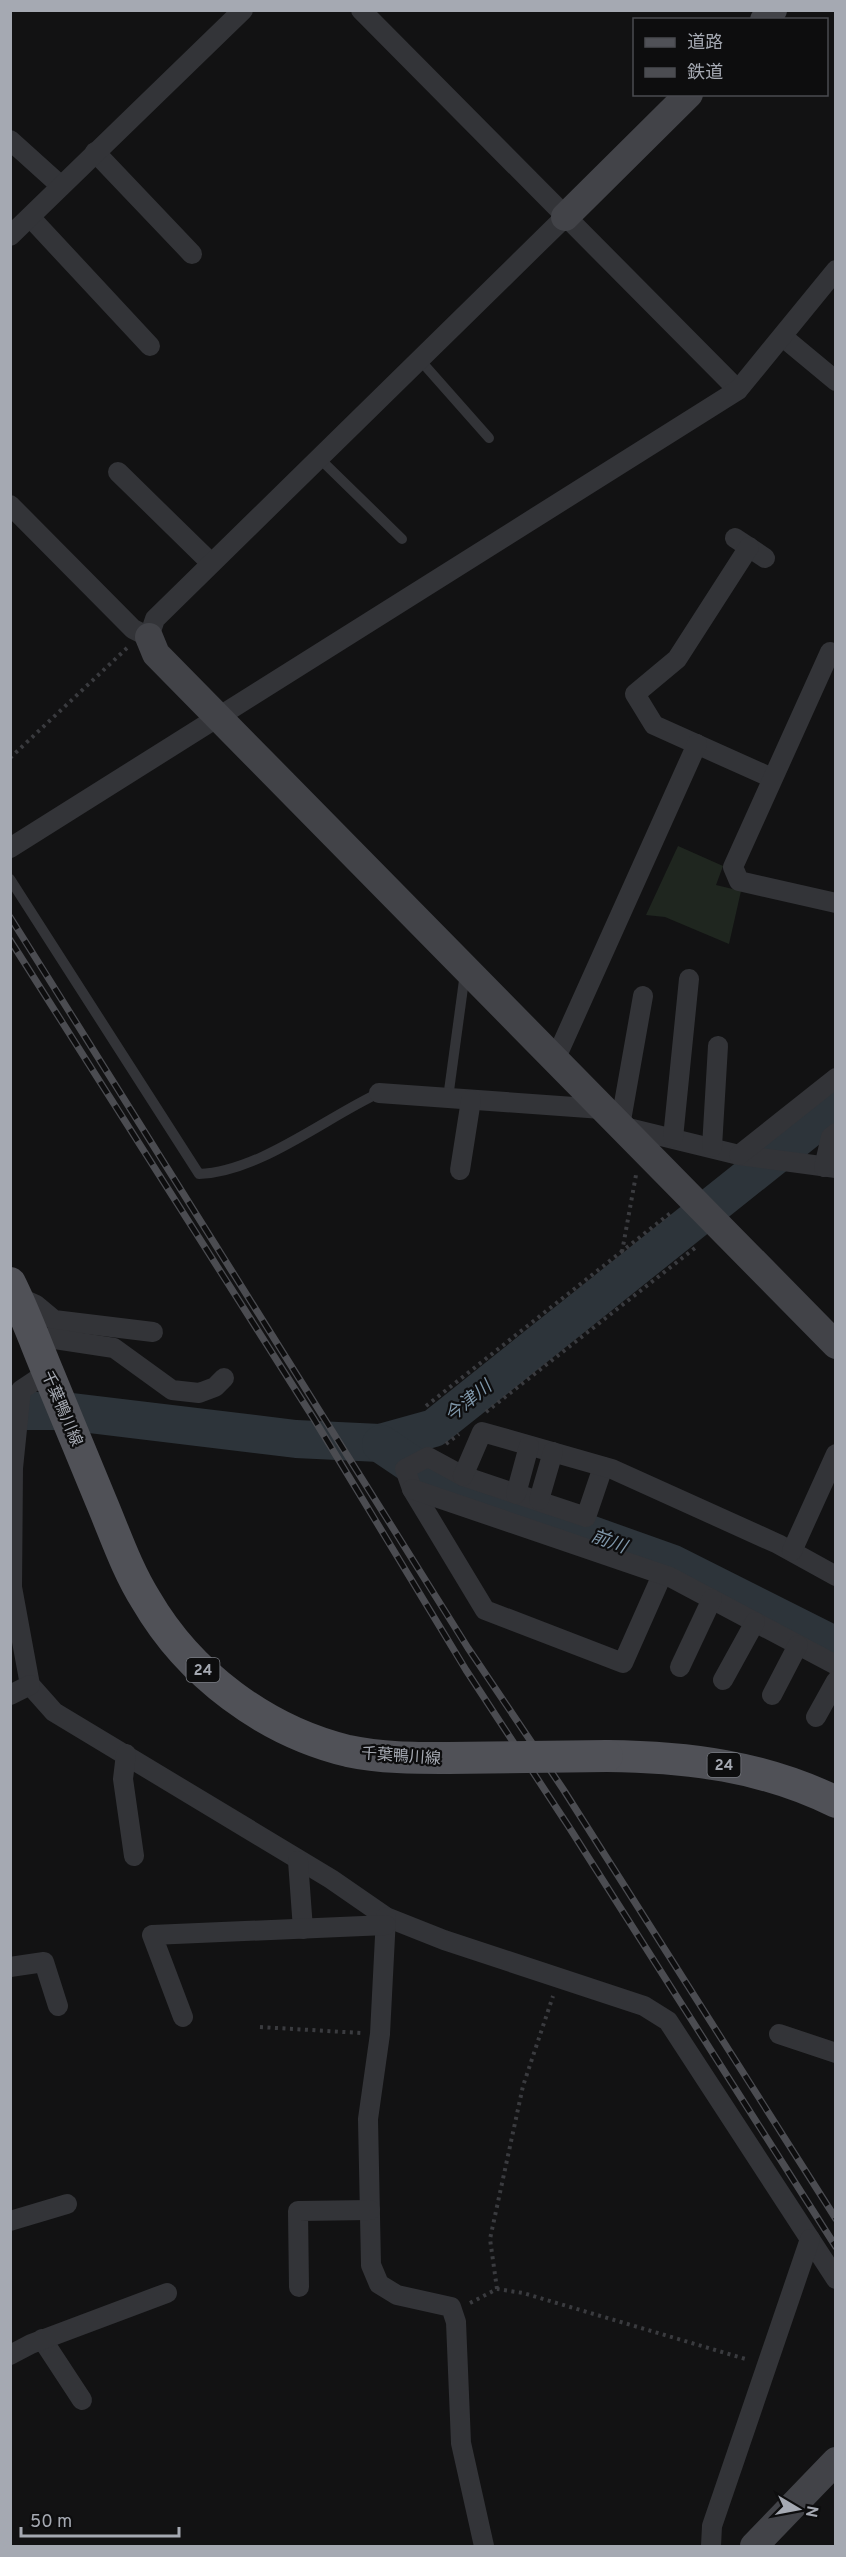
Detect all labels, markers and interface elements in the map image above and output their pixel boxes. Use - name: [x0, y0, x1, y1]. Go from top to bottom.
- legend: [633, 18, 828, 96]
- text: 道路: [687, 32, 723, 55]
- text: 鉄道: [687, 62, 723, 85]
- street label: 千葉鴨川線: [36, 1368, 86, 1450]
- water label: 今津川: [441, 1375, 499, 1428]
- water label: 前川: [588, 1525, 631, 1560]
- road number: 24: [186, 1658, 220, 1682]
- street label: 千葉鴨川線: [360, 1744, 441, 1770]
- road number: 24: [708, 1753, 740, 1777]
- north arrow: [768, 2479, 828, 2539]
- scale bar: [21, 2500, 178, 2538]
- text: N: [800, 2504, 822, 2519]
- text: 50 m: [30, 2511, 72, 2534]

